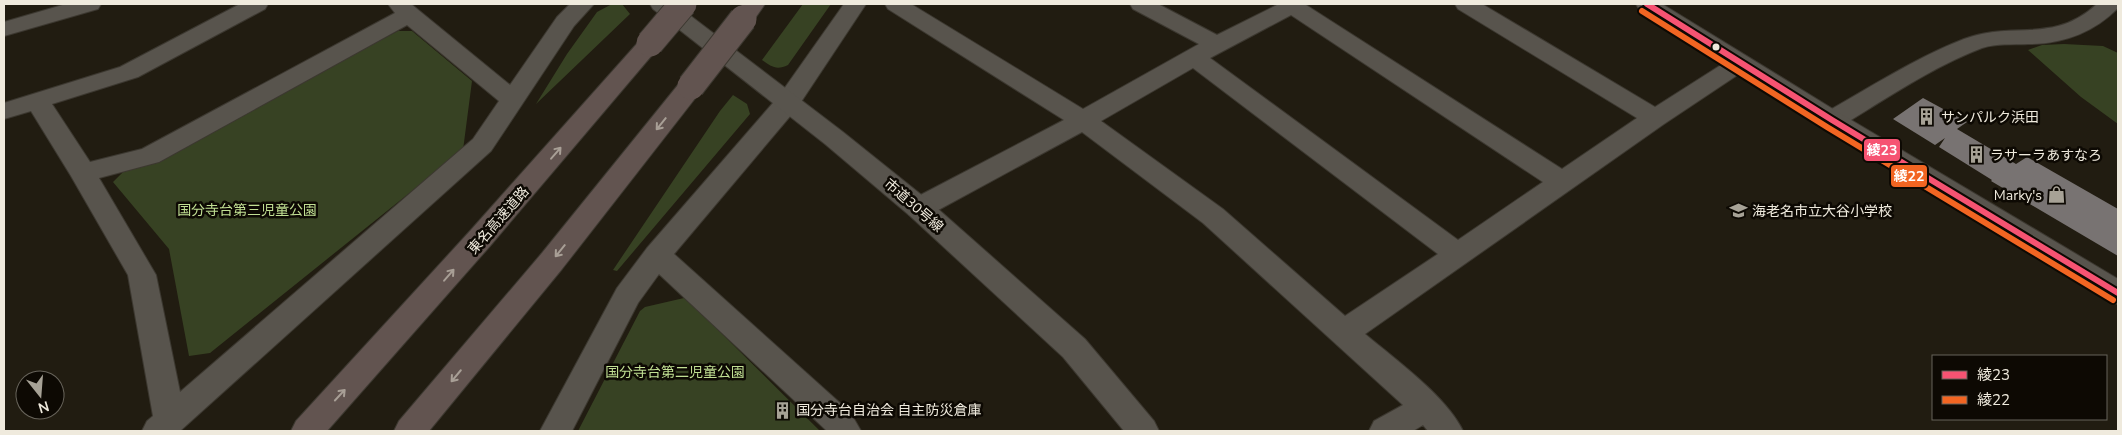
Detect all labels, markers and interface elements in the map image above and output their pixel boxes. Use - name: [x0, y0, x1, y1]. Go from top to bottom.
- unlabelled marker: [1711, 42, 1721, 52]
- building icon: サンパルク浜田: [1917, 107, 1937, 127]
- place label: サンパルク浜田: [1941, 108, 2039, 127]
- one-way arrow: [656, 117, 666, 131]
- line badge: 綾23: [1863, 138, 1901, 162]
- text: 綾23: [1867, 141, 1897, 160]
- building icon: ラサーラあすなろ: [1966, 145, 1986, 165]
- one-way arrow: [551, 146, 562, 159]
- place label: ラサーラあすなろ: [1990, 146, 2102, 165]
- line badge: 綾22: [1890, 164, 1928, 188]
- text: 綾22: [1894, 167, 1924, 186]
- street label: 市道30号線: [880, 174, 947, 236]
- street label: 東名高速道路: [464, 182, 533, 258]
- shop icon: Marky's: [2046, 185, 2066, 205]
- place label: Marky's: [1994, 186, 2042, 205]
- park label: 国分寺台第三児童公園: [177, 201, 317, 220]
- school or university icon: 海老名市立大谷小学校: [1728, 201, 1748, 221]
- place label: 海老名市立大谷小学校: [1752, 202, 1892, 221]
- one-way arrow: [554, 244, 565, 257]
- one-way arrow: [443, 268, 455, 281]
- legend: [1932, 355, 2107, 420]
- park label: 国分寺台第二児童公園: [605, 363, 745, 382]
- text: 綾23: [1977, 365, 2010, 385]
- one-way arrow: [450, 369, 461, 382]
- north arrow: [15, 370, 65, 420]
- one-way arrow: [334, 389, 346, 402]
- text: 綾22: [1977, 390, 2010, 410]
- text: N: [36, 396, 51, 418]
- building icon: 国分寺台自治会 自主防災倉庫: [772, 400, 792, 420]
- place label: 国分寺台自治会 自主防災倉庫: [796, 401, 982, 420]

